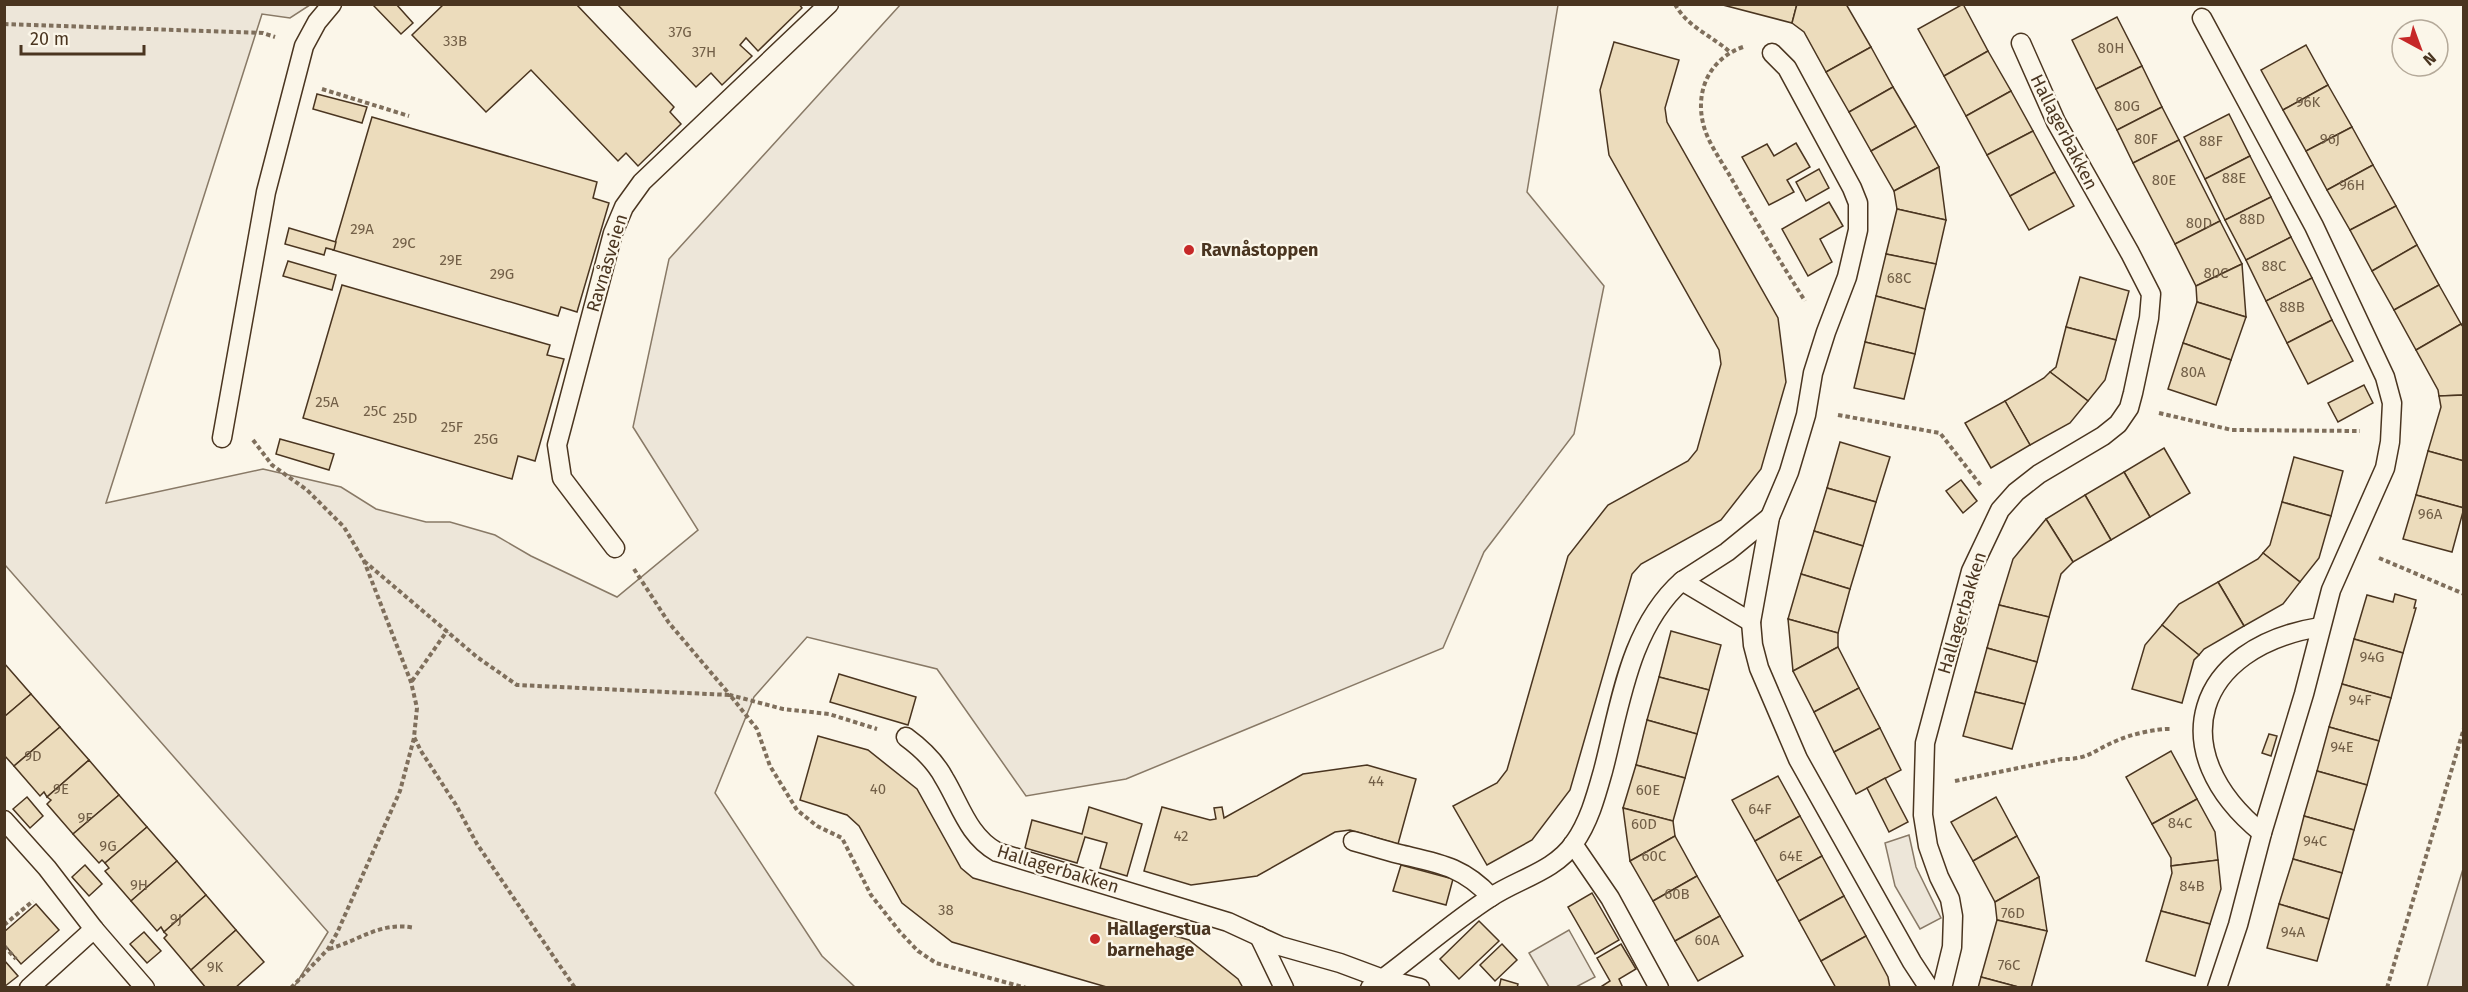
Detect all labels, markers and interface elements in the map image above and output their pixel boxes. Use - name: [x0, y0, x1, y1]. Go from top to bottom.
- scale bar: [21, 18, 144, 56]
- north arrow: [2390, 18, 2450, 78]
- house number: 37G: [668, 23, 692, 41]
- text: 20 m: [30, 28, 69, 50]
- house number: 33B: [443, 32, 467, 50]
- house number: 80H: [2098, 39, 2124, 57]
- house number: 37H: [692, 43, 716, 61]
- text: N: [2419, 48, 2440, 70]
- street label: Hallagerbakken: [2025, 71, 2103, 193]
- house number: 96K: [2296, 93, 2321, 111]
- house number: 80G: [2114, 97, 2140, 115]
- house number: 80F: [2134, 130, 2158, 148]
- house number: 96J: [2320, 130, 2340, 148]
- house number: 88F: [2199, 132, 2223, 150]
- house number: 88E: [2222, 169, 2246, 187]
- house number: 80E: [2152, 171, 2176, 189]
- house number: 96H: [2339, 176, 2365, 194]
- house number: 88D: [2239, 210, 2265, 228]
- street label: Ravnåsveien: [582, 211, 632, 315]
- house number: 80D: [2186, 214, 2212, 232]
- house number: 29A: [350, 220, 374, 238]
- house number: 29C: [392, 234, 416, 252]
- place label: Ravnåstoppen: [1201, 239, 1318, 261]
- marker: Ravnåstoppen: [1182, 243, 1196, 257]
- house number: 29E: [439, 251, 463, 269]
- house number: 88C: [2262, 257, 2287, 275]
- house number: 80C: [2203, 264, 2229, 282]
- house number: 29G: [490, 265, 514, 283]
- house number: 68C: [1887, 269, 1912, 287]
- house number: 88B: [2279, 298, 2305, 316]
- house number: 80A: [2180, 363, 2206, 381]
- house number: 25A: [315, 393, 339, 411]
- house number: 25C: [363, 402, 387, 420]
- house number: 25D: [393, 409, 417, 427]
- house number: 25F: [441, 418, 463, 436]
- house number: 25G: [474, 430, 498, 448]
- house number: 96A: [2418, 505, 2443, 523]
- street label: Hallagerbakken: [1933, 549, 1991, 677]
- house number: 94G: [2359, 648, 2385, 666]
- house number: 94F: [2348, 691, 2372, 709]
- house number: 94E: [2330, 738, 2354, 756]
- house number: 9D: [24, 747, 42, 765]
- house number: 44: [1368, 772, 1384, 790]
- house number: 9E: [53, 780, 69, 798]
- house number: 40: [870, 780, 886, 798]
- house number: 60E: [1636, 781, 1660, 799]
- house number: 64F: [1748, 800, 1772, 818]
- house number: 9F: [77, 809, 93, 827]
- house number: 84C: [2168, 814, 2193, 832]
- house number: 60D: [1631, 815, 1657, 833]
- house number: 42: [1173, 827, 1189, 845]
- house number: 94C: [2303, 832, 2328, 850]
- house number: 9G: [99, 837, 117, 855]
- street label: Hallagerbakken: [994, 840, 1122, 898]
- house number: 60C: [1642, 847, 1667, 865]
- house number: 64E: [1779, 847, 1803, 865]
- house number: 9H: [130, 876, 148, 894]
- house number: 84B: [2179, 877, 2205, 895]
- house number: 60B: [1664, 885, 1690, 903]
- house number: 38: [938, 901, 954, 919]
- house number: 76D: [2001, 904, 2025, 922]
- house number: 9J: [170, 910, 182, 928]
- place label: Hallagerstua barnehage: [1107, 918, 1211, 961]
- house number: 94A: [2281, 923, 2306, 941]
- house number: 60A: [1695, 931, 1720, 949]
- marker: Hallagerstua barnehage: [1088, 932, 1102, 946]
- house number: 76C: [1998, 956, 2021, 974]
- house number: 9K: [207, 958, 224, 976]

